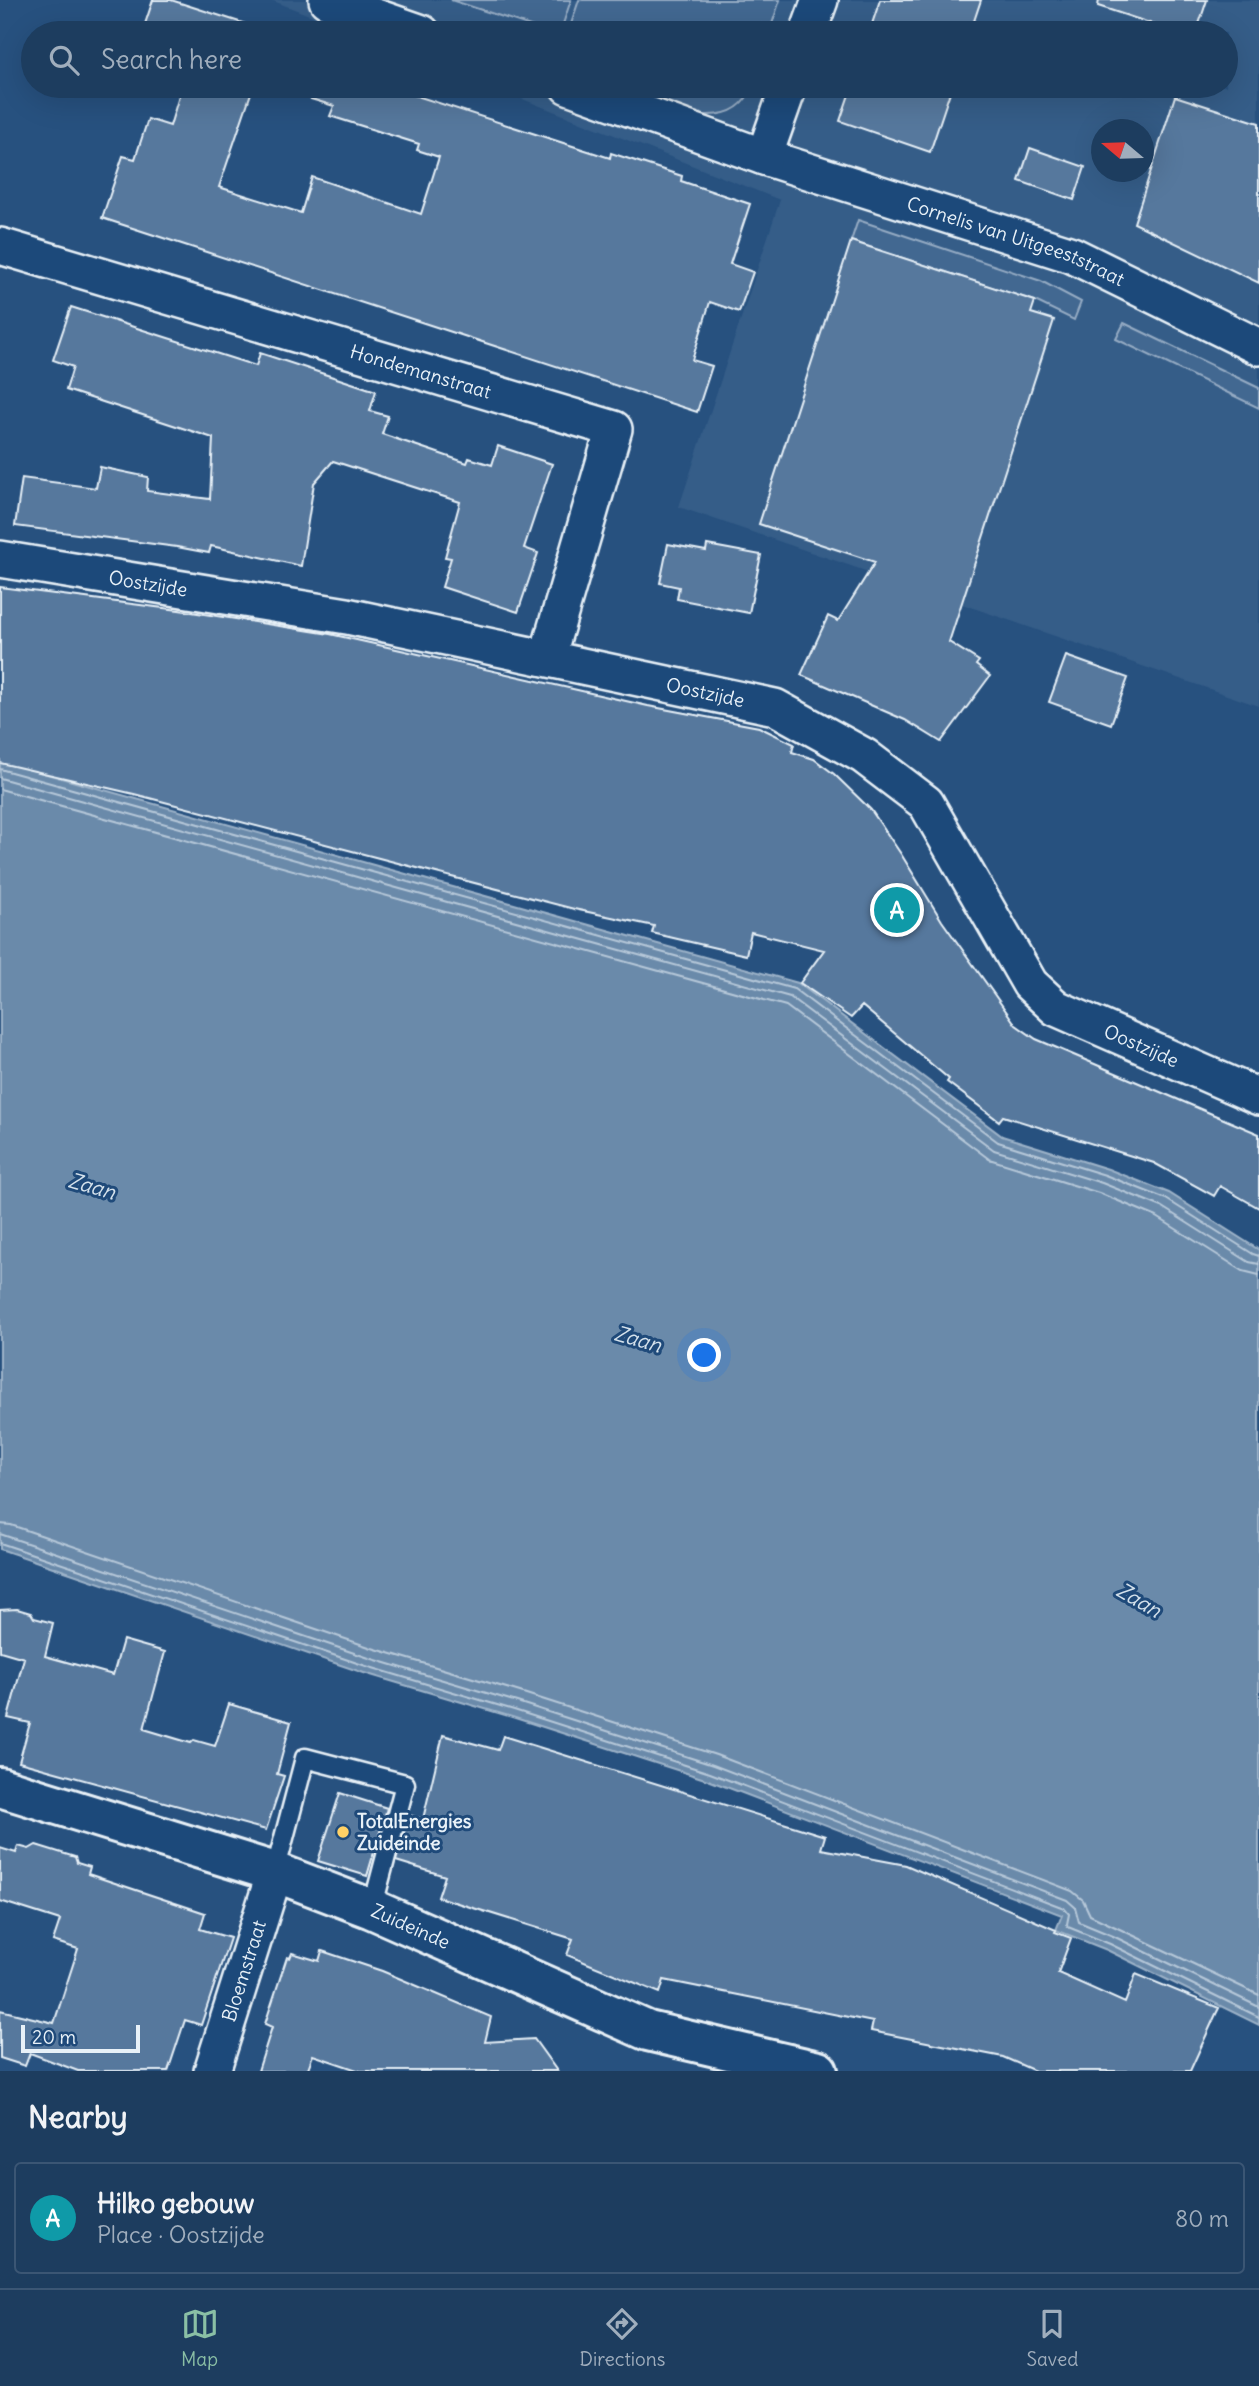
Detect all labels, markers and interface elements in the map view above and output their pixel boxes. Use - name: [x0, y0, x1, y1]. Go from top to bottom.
- search box: [21, 21, 1238, 98]
- icon: search: [45, 41, 83, 79]
- text: Search here: [101, 43, 242, 76]
- north arrow: [1091, 119, 1154, 182]
- street label: Cornelis van Uitgeeststraat: [904, 191, 1129, 291]
- street label: Hondemanstraat: [347, 339, 494, 404]
- street label: Oostzijde: [107, 565, 189, 602]
- street label: Oostzijde: [664, 672, 747, 712]
- pin: A: [874, 884, 920, 936]
- street label: Oostzijde: [1100, 1019, 1183, 1072]
- water label: Zaan: [65, 1166, 119, 1206]
- water label: Zaan: [611, 1319, 665, 1359]
- your location: [687, 1338, 721, 1372]
- water label: Zaan: [1112, 1576, 1167, 1624]
- place label: TotalEnergies Zuideinde: [357, 1809, 472, 1855]
- marker: TotalEnergies Zuideinde: [335, 1824, 351, 1840]
- street label: Zuideinde: [368, 1898, 454, 1954]
- street label: Bloemstraat: [216, 1917, 271, 2025]
- scale bar: [21, 2022, 140, 2054]
- text: 20 m: [32, 2025, 76, 2049]
- text: Nearby: [28, 2098, 128, 2136]
- text: Hilko gebouw: [97, 2187, 254, 2220]
- text: A: [46, 2204, 60, 2233]
- text: 80 m: [1175, 2204, 1229, 2233]
- text: Place · Oostzijde: [97, 2220, 265, 2249]
- tab: Map: [181, 2305, 219, 2371]
- tab: Directions: [580, 2305, 665, 2371]
- tab: Saved: [1026, 2305, 1078, 2371]

